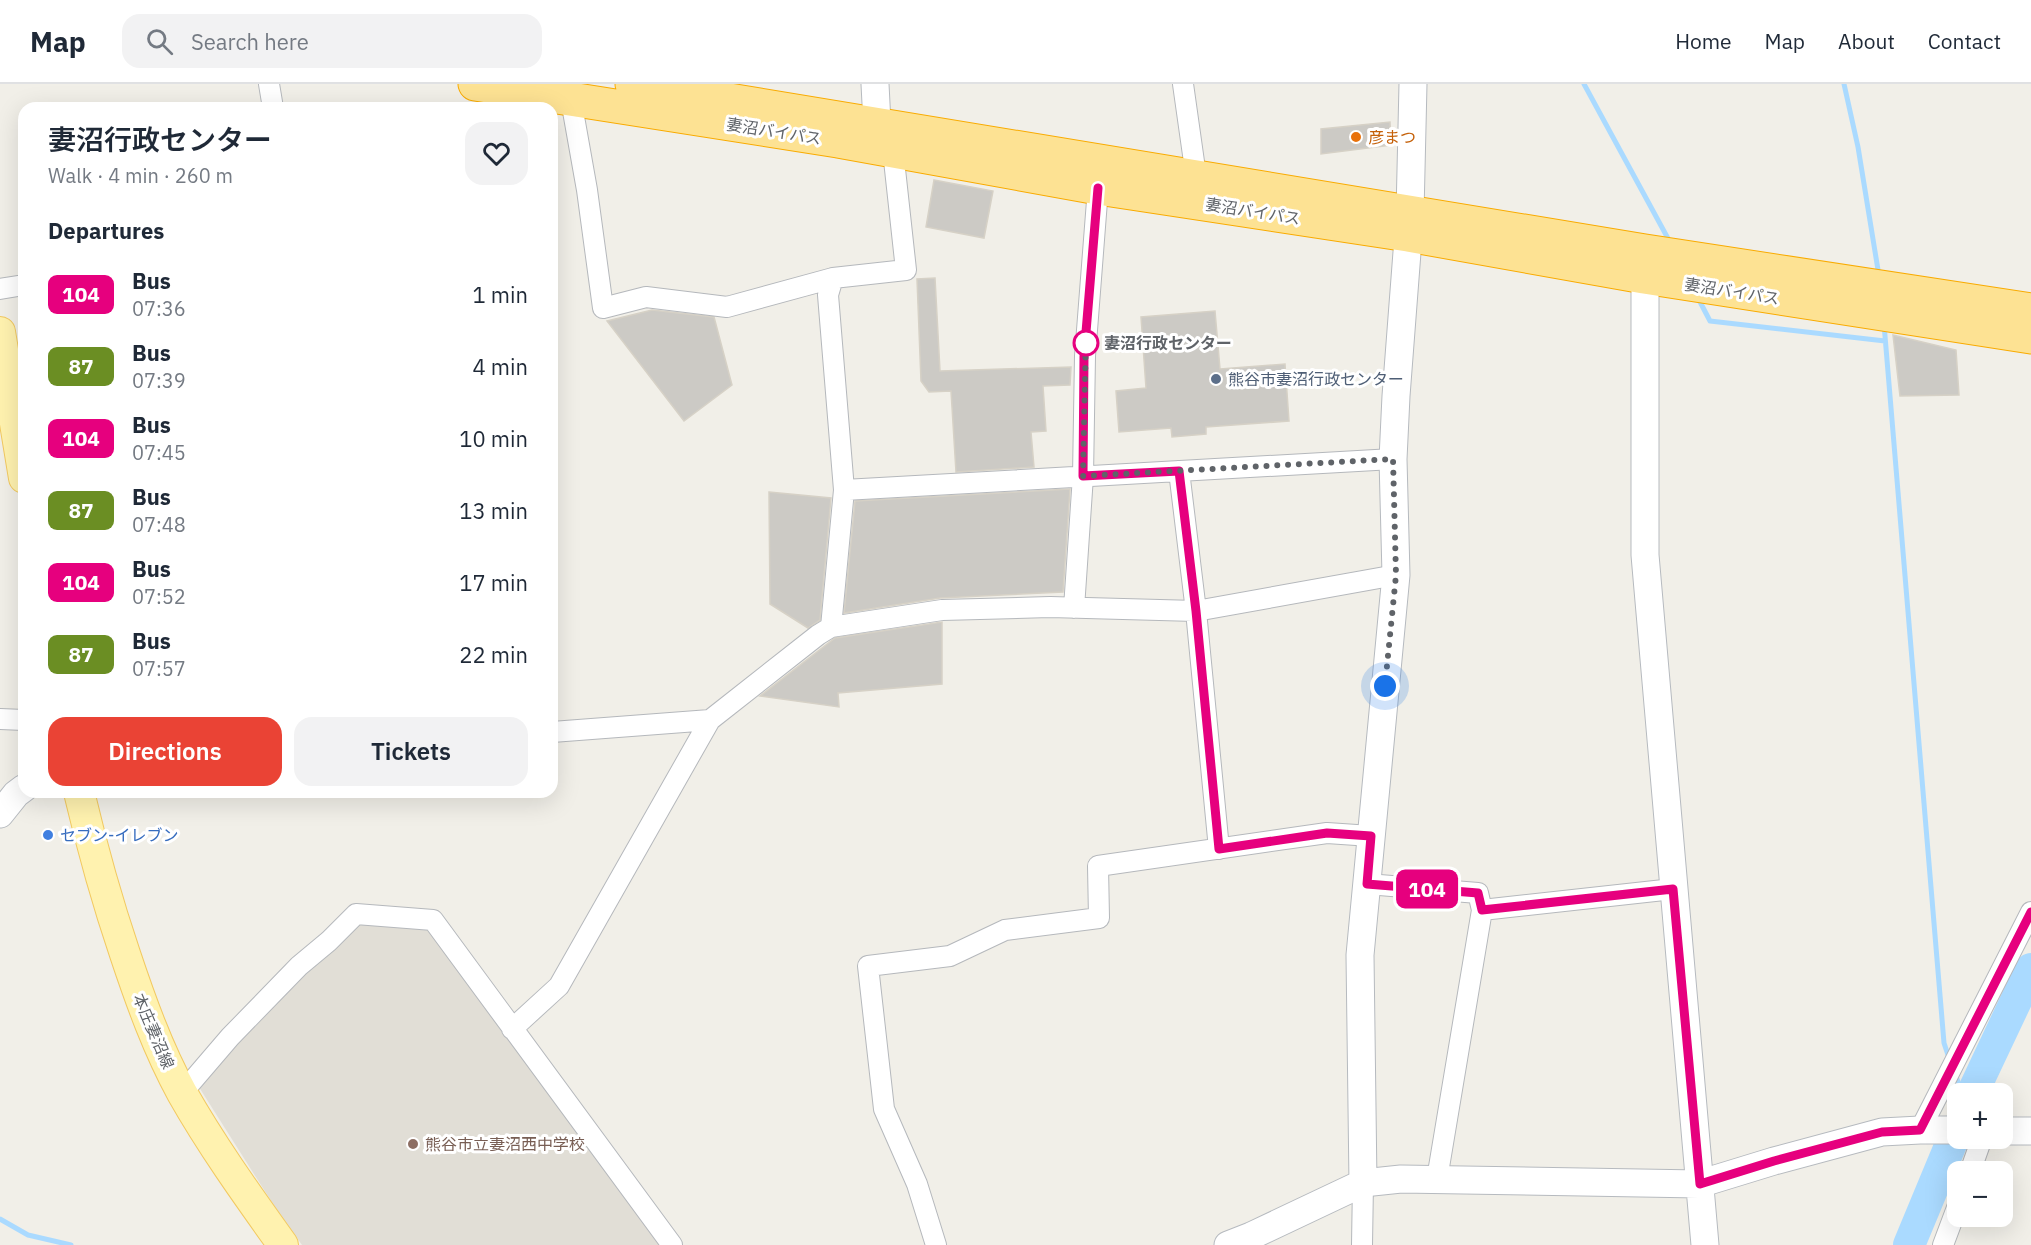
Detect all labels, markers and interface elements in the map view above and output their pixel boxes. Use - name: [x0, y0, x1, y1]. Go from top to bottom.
- search box: [122, 14, 542, 68]
- text: Map: [30, 23, 86, 60]
- icon: search: [143, 25, 176, 58]
- text: Search here: [191, 27, 309, 56]
- text: Home: [1675, 27, 1732, 55]
- text: Map: [1765, 27, 1805, 55]
- text: About: [1838, 27, 1895, 55]
- text: Contact: [1928, 27, 2001, 55]
- street label: 妻沼バイパス: [725, 114, 823, 148]
- text: 妻沼行政センター: [48, 121, 272, 158]
- button: heart: [465, 122, 528, 185]
- place label: 彦まつ: [1368, 127, 1416, 147]
- marker: 彦まつ: [1349, 130, 1363, 144]
- text: Walk · 4 min · 260 m: [48, 162, 233, 189]
- street label: 妻沼バイパス: [1204, 194, 1302, 228]
- text: Departures: [48, 216, 164, 245]
- text: Bus: [132, 266, 171, 295]
- street label: 妻沼バイパス: [1683, 274, 1781, 308]
- text: 104: [62, 280, 100, 308]
- text: 1 min: [472, 280, 528, 309]
- text: 07:36: [132, 295, 186, 322]
- marker: 妻沼行政センター: [1073, 330, 1099, 356]
- place label: 妻沼行政センター: [1104, 333, 1232, 353]
- text: Bus: [132, 338, 171, 367]
- text: 87: [68, 352, 94, 380]
- text: 4 min: [472, 352, 528, 381]
- text: 07:39: [132, 367, 186, 394]
- place label: 熊谷市妻沼行政センター: [1228, 369, 1404, 389]
- marker: 熊谷市妻沼行政センター: [1209, 372, 1223, 386]
- text: Bus: [132, 410, 171, 439]
- text: 104: [62, 424, 100, 452]
- text: 10 min: [459, 424, 528, 453]
- text: 07:45: [132, 439, 186, 466]
- text: Bus: [132, 482, 171, 511]
- text: 87: [68, 496, 94, 524]
- text: 13 min: [459, 496, 528, 525]
- text: 07:48: [132, 511, 186, 538]
- text: Bus: [132, 554, 171, 583]
- text: 104: [62, 568, 100, 596]
- text: 17 min: [459, 568, 528, 597]
- text: 07:52: [132, 583, 186, 610]
- text: Bus: [132, 626, 171, 655]
- text: 87: [68, 640, 94, 668]
- text: 22 min: [459, 640, 528, 669]
- text: 07:57: [132, 655, 186, 682]
- your location: [1370, 671, 1400, 701]
- button: Directions: [48, 717, 282, 786]
- button: Tickets: [294, 717, 528, 786]
- place label: セブン-イレブン: [60, 825, 178, 845]
- marker: セブン-イレブン: [41, 828, 55, 842]
- line badge: 104: [1392, 870, 1462, 908]
- text: 104: [1408, 875, 1446, 903]
- street label: 本庄妻沼線: [129, 990, 179, 1072]
- map controls: [1947, 1083, 2013, 1227]
- button: +: [1947, 1083, 2013, 1149]
- place label: 熊谷市立妻沼西中学校: [425, 1134, 585, 1154]
- marker: 熊谷市立妻沼西中学校: [406, 1137, 420, 1151]
- button: −: [1947, 1161, 2013, 1227]

